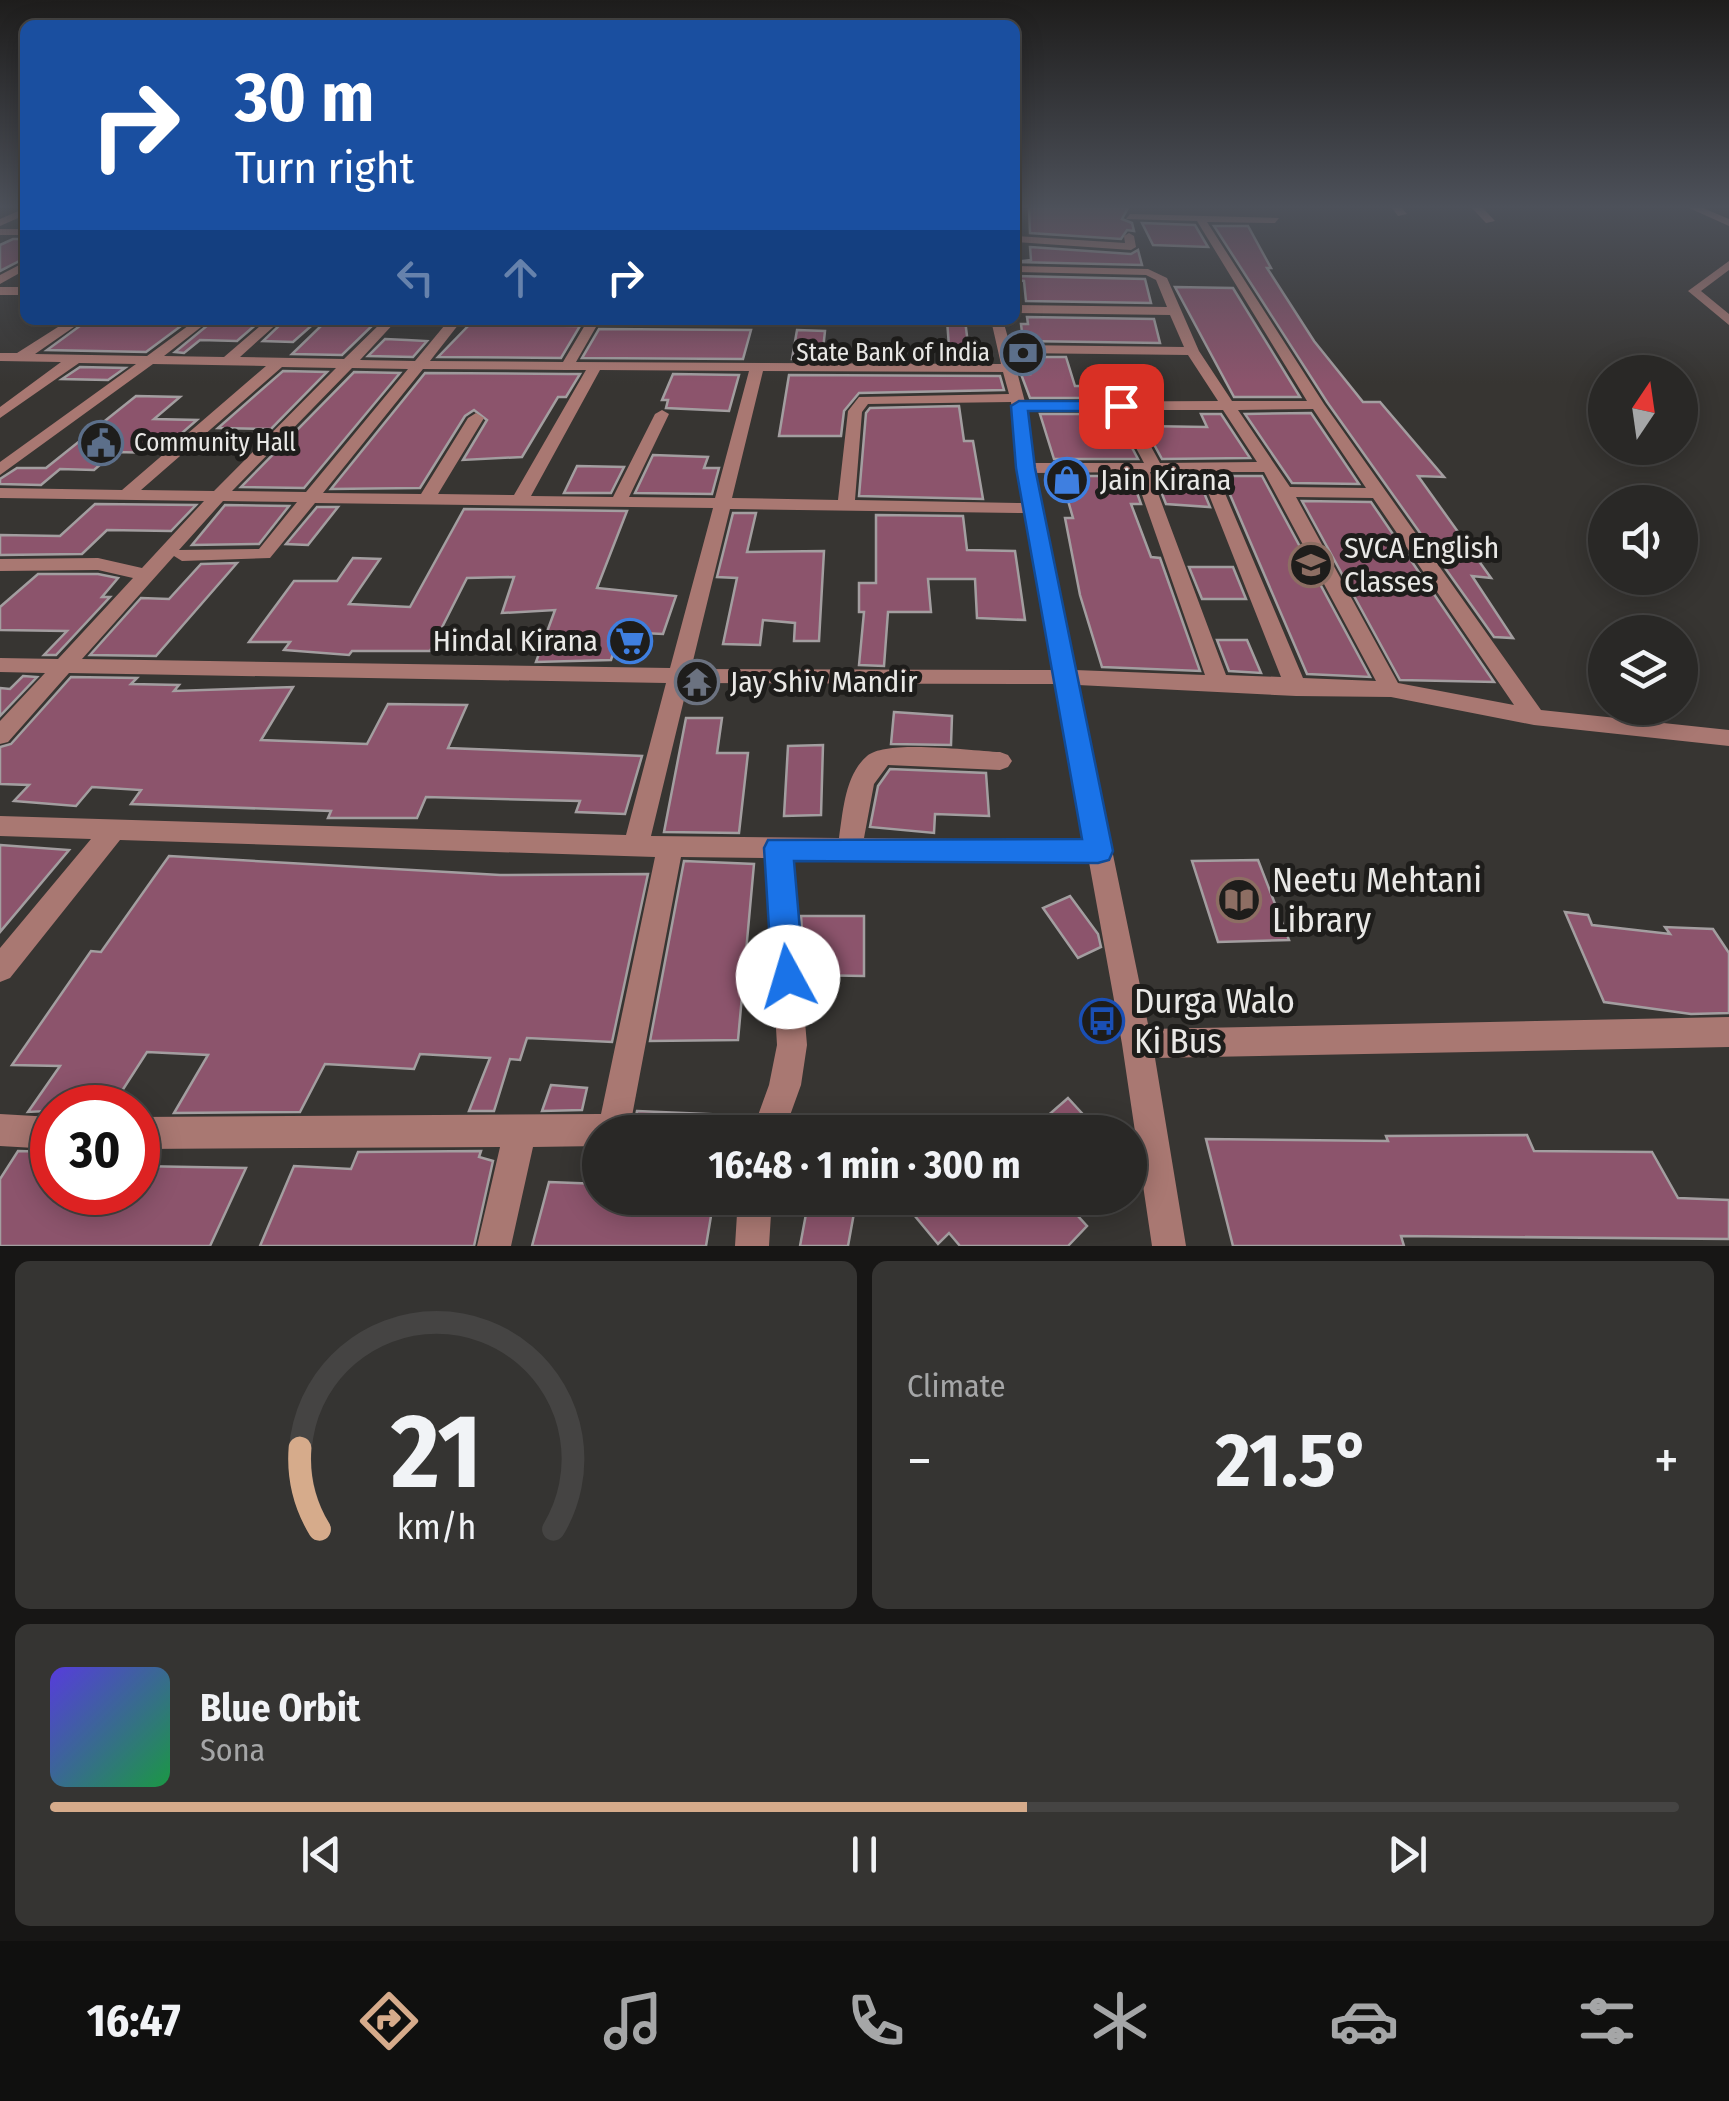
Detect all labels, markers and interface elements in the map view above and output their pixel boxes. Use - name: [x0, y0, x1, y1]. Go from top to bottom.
- text: 30 m: [235, 56, 374, 140]
- icon: right: [70, 60, 200, 190]
- text: Turn right: [235, 141, 414, 195]
- icon: left: [388, 250, 443, 305]
- icon: ahead: [493, 250, 548, 305]
- icon: right: [598, 250, 653, 305]
- bank icon: State Bank of India: [1000, 330, 1046, 376]
- place label: State Bank of India: [796, 338, 990, 368]
- north arrow: [1588, 355, 1698, 465]
- map controls: [1588, 355, 1698, 725]
- pin: [1079, 364, 1164, 449]
- icon: arrive: [1094, 379, 1149, 434]
- public building icon: Community Hall: [78, 420, 124, 466]
- place label: Community Hall: [134, 428, 296, 458]
- shop icon: Jain Kirana: [1044, 457, 1090, 503]
- place label: Jain Kirana: [1100, 462, 1232, 498]
- button: sound: [1588, 485, 1698, 595]
- place label: SVCA English Classes: [1344, 530, 1499, 600]
- school or university icon: SVCA English Classes: [1288, 542, 1334, 588]
- button: layers: [1588, 615, 1698, 725]
- supermarket icon: Hindal Kirana: [607, 618, 653, 664]
- place label: Hindal Kirana: [433, 623, 598, 659]
- temple icon: Jay Shiv Mandir: [674, 659, 720, 705]
- place label: Jay Shiv Mandir: [730, 664, 918, 700]
- place label: Neetu Mehtani Library: [1272, 859, 1482, 941]
- library icon: Neetu Mehtani Library: [1216, 877, 1262, 923]
- position arrow: [736, 925, 840, 1029]
- place label: Durga Walo Ki Bus: [1134, 980, 1295, 1062]
- bus stop icon: Durga Walo Ki Bus: [1079, 998, 1125, 1044]
- speed limit sign: 30: [30, 1085, 160, 1215]
- text: 16:48 · 1 min · 300 m: [708, 1142, 1021, 1188]
- text: Climate: [907, 1367, 1006, 1405]
- text: 21: [390, 1390, 481, 1515]
- text: 21.5°: [1216, 1416, 1370, 1506]
- text: −: [907, 1428, 932, 1494]
- text: +: [1654, 1428, 1679, 1494]
- text: km/h: [396, 1506, 476, 1548]
- text: Blue Orbit: [200, 1685, 360, 1731]
- text: Sona: [200, 1731, 265, 1769]
- icon: previous: [294, 1827, 349, 1882]
- icon: pause: [837, 1827, 892, 1882]
- icon: next: [1380, 1827, 1435, 1882]
- icon: directions: [354, 1986, 424, 2056]
- icon: music: [598, 1986, 668, 2056]
- icon: phone: [841, 1986, 911, 2056]
- icon: climate: [1085, 1986, 1155, 2056]
- icon: car: [1329, 1986, 1399, 2056]
- icon: filters: [1572, 1986, 1642, 2056]
- text: 16:47: [87, 1994, 181, 2048]

